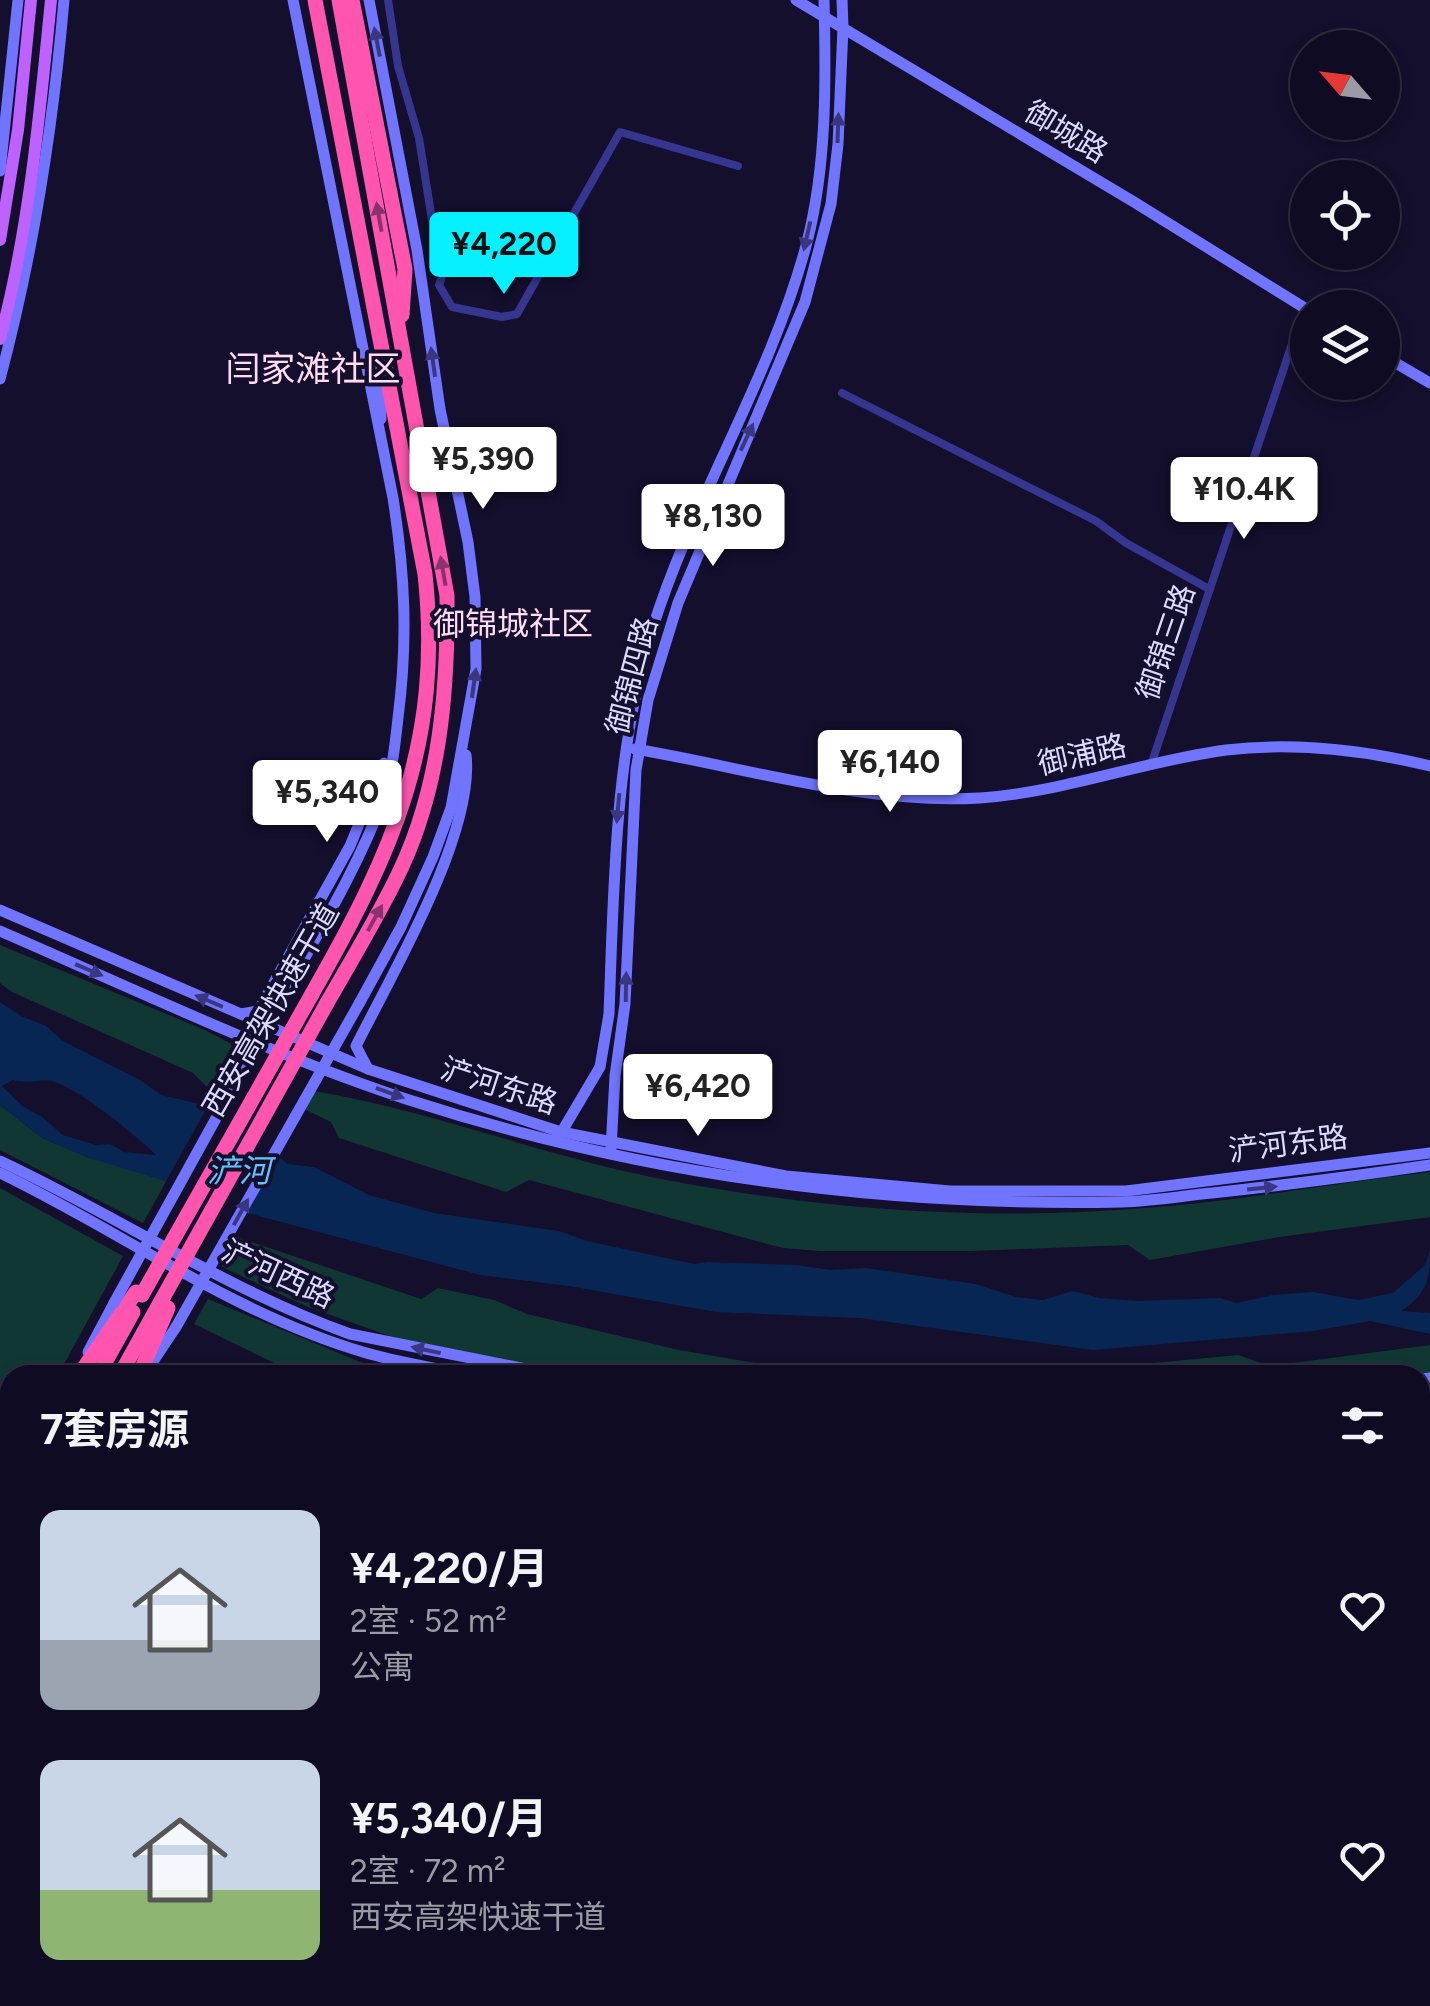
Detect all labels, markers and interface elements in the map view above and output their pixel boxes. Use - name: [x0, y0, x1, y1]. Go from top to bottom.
- one-way arrow: [369, 25, 384, 57]
- north arrow: [1290, 30, 1400, 140]
- map controls: [1290, 30, 1400, 400]
- street label: 御城路: [1018, 93, 1114, 171]
- one-way arrow: [831, 111, 847, 143]
- button: locate: [1290, 160, 1400, 270]
- one-way arrow: [370, 201, 386, 232]
- pin: ¥4,220: [423, 212, 585, 297]
- one-way arrow: [799, 221, 814, 252]
- text: ¥4,220: [451, 225, 557, 263]
- button: layers: [1290, 290, 1400, 400]
- one-way arrow: [425, 345, 441, 377]
- district label: 闫家滩社区: [225, 348, 401, 390]
- one-way arrow: [738, 422, 755, 451]
- pin: ¥5,390: [402, 427, 564, 512]
- text: ¥5,390: [432, 440, 534, 478]
- pin: ¥10.4K: [1163, 457, 1325, 542]
- text: ¥10.4K: [1193, 470, 1295, 508]
- pin: ¥8,130: [632, 484, 794, 569]
- text: ¥8,130: [664, 497, 762, 535]
- one-way arrow: [435, 555, 450, 586]
- street label: 御锦三路: [1129, 579, 1203, 705]
- district label: 御锦城社区: [433, 605, 593, 643]
- street label: 御锦四路: [598, 613, 665, 739]
- one-way arrow: [466, 666, 482, 698]
- street label: 御浦路: [1034, 726, 1130, 783]
- pin: ¥6,140: [809, 730, 971, 815]
- text: ¥6,140: [840, 743, 940, 781]
- pin: ¥5,340: [246, 760, 408, 845]
- text: ¥5,340: [275, 773, 379, 811]
- one-way arrow: [609, 792, 625, 824]
- street label: 西安高架快速干道: [195, 897, 347, 1123]
- one-way arrow: [366, 903, 383, 932]
- one-way arrow: [74, 962, 104, 978]
- one-way arrow: [618, 970, 634, 1002]
- one-way arrow: [194, 993, 224, 1009]
- street label: 浐河东路: [436, 1049, 562, 1122]
- pin: ¥6,420: [617, 1054, 779, 1139]
- text: ¥6,420: [645, 1067, 751, 1105]
- one-way arrow: [376, 1086, 406, 1101]
- street label: 浐河东路: [1226, 1118, 1350, 1169]
- water label: 浐河: [207, 1152, 277, 1190]
- one-way arrow: [1247, 1179, 1279, 1195]
- one-way arrow: [232, 1198, 250, 1226]
- street label: 浐河西路: [216, 1231, 340, 1316]
- one-way arrow: [410, 1341, 441, 1357]
- icon: filters: [1335, 1398, 1390, 1453]
- text: 7套房源: [40, 1404, 189, 1455]
- text: ¥4,220/月: [350, 1543, 548, 1594]
- icon: home: [120, 1550, 240, 1670]
- icon: heart: [1335, 1583, 1390, 1638]
- text: 2室 · 52 m²: [350, 1602, 507, 1640]
- text: 公寓: [350, 1648, 414, 1686]
- text: ¥5,340/月: [350, 1793, 548, 1844]
- icon: home: [120, 1800, 240, 1920]
- icon: heart: [1335, 1833, 1390, 1888]
- text: 2室 · 72 m²: [350, 1852, 506, 1890]
- text: 西安高架快速干道: [350, 1898, 606, 1936]

